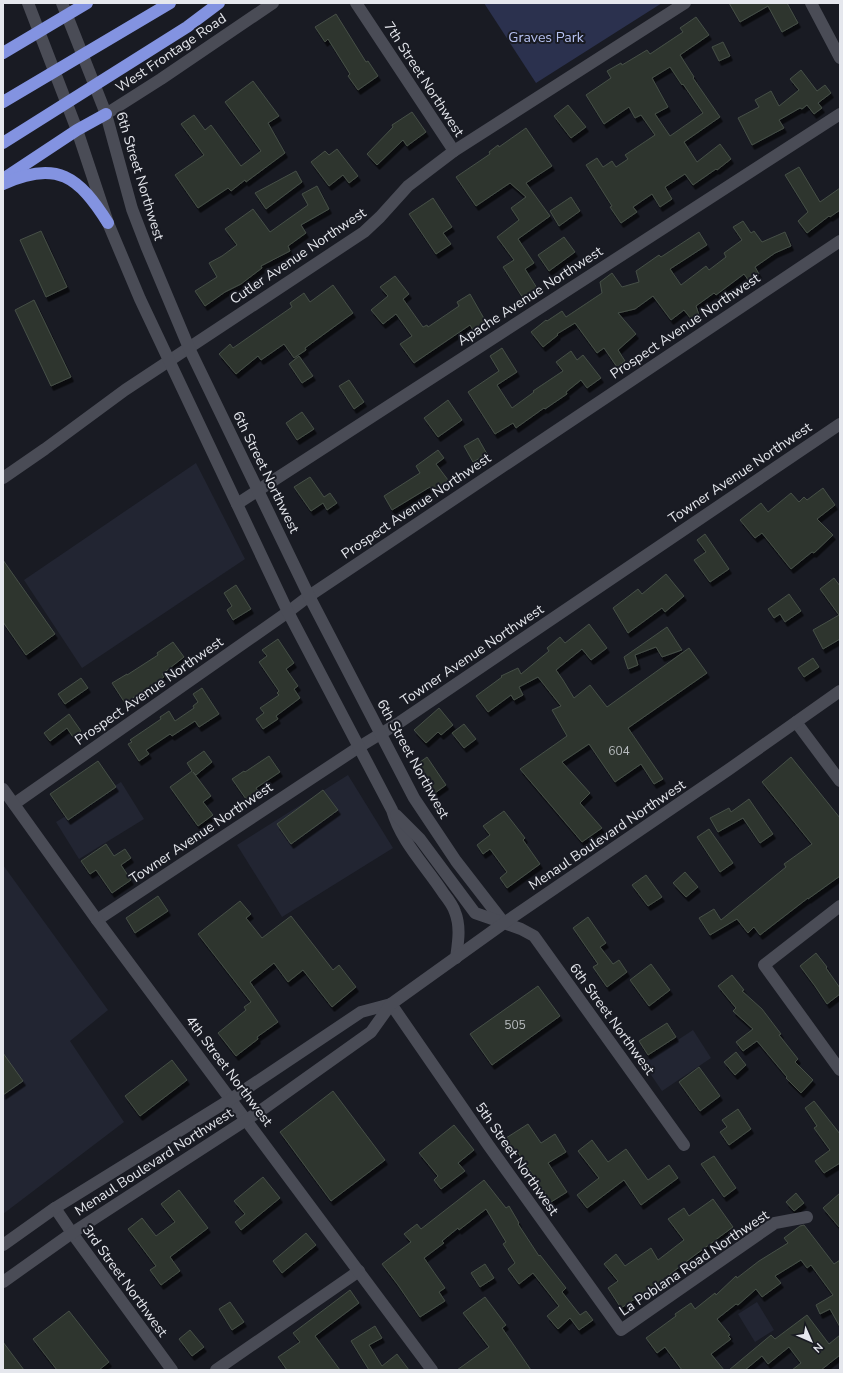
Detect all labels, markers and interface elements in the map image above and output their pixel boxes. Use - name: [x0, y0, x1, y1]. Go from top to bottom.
- street label: West Frontage Road: [112, 9, 230, 97]
- street label: 7th Street Northwest: [380, 18, 468, 140]
- park label: Graves Park: [508, 28, 585, 47]
- street label: 6th Street Northwest: [111, 109, 169, 243]
- street label: Cutler Avenue Northwest: [226, 203, 370, 309]
- street label: Apache Avenue Northwest: [454, 242, 606, 350]
- street label: Prospect Avenue Northwest: [606, 269, 764, 383]
- street label: 6th Street Northwest: [228, 408, 304, 536]
- street label: Towner Avenue Northwest: [665, 418, 815, 528]
- street label: Prospect Avenue Northwest: [337, 449, 495, 563]
- street label: Towner Avenue Northwest: [397, 600, 547, 710]
- street label: Prospect Avenue Northwest: [71, 632, 227, 750]
- street label: 6th Street Northwest: [372, 696, 454, 822]
- house number: 604: [608, 743, 630, 759]
- street label: Menaul Boulevard Northwest: [525, 775, 689, 895]
- street label: Towner Avenue Northwest: [126, 778, 276, 888]
- street label: 6th Street Northwest: [565, 959, 659, 1079]
- street label: 4th Street Northwest: [181, 1012, 277, 1130]
- house number: 505: [504, 1017, 526, 1033]
- street label: 5th Street Northwest: [471, 1099, 563, 1219]
- street label: Menaul Boulevard Northwest: [71, 1104, 237, 1220]
- street label: La Poblana Road Northwest: [615, 1206, 773, 1320]
- street label: 3rd Street Northwest: [78, 1221, 172, 1341]
- north arrow: [791, 1321, 831, 1361]
- text: N: [810, 1340, 826, 1356]

